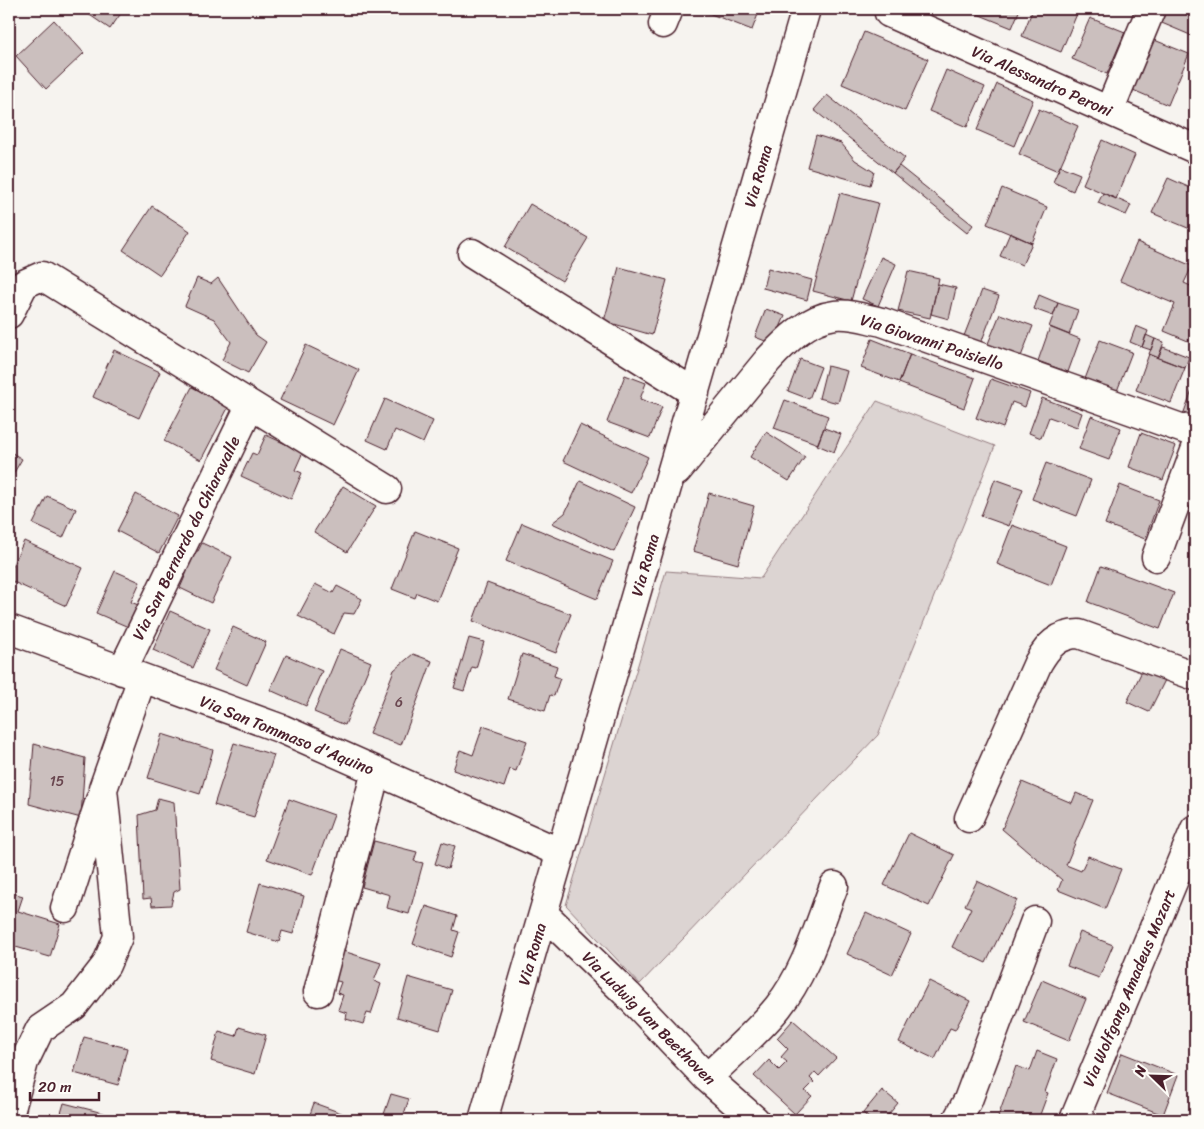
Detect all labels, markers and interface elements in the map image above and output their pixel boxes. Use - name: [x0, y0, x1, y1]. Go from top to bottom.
- street label: Via Alessandro Peroni: [967, 37, 1118, 125]
- street label: Via Roma: [735, 141, 781, 211]
- street label: Via Giovanni Paisiello: [856, 305, 1008, 379]
- street label: Via San Bernardo da Chiaravalle: [124, 431, 248, 645]
- street label: Via Roma: [622, 530, 668, 600]
- street label: Via San Tommaso d'Aquino: [195, 687, 379, 783]
- house number: 6: [395, 690, 403, 715]
- house number: 15: [50, 769, 65, 794]
- street label: Via Wolfgang Amadeus Mozart: [1074, 885, 1184, 1091]
- street label: Via Roma: [509, 919, 555, 989]
- street label: Via Ludwig Van Beethoven: [575, 944, 723, 1092]
- north arrow: [1126, 1052, 1176, 1102]
- text: N: [1127, 1061, 1154, 1081]
- scale bar: [30, 1069, 99, 1101]
- text: 20 m: [38, 1074, 72, 1100]

